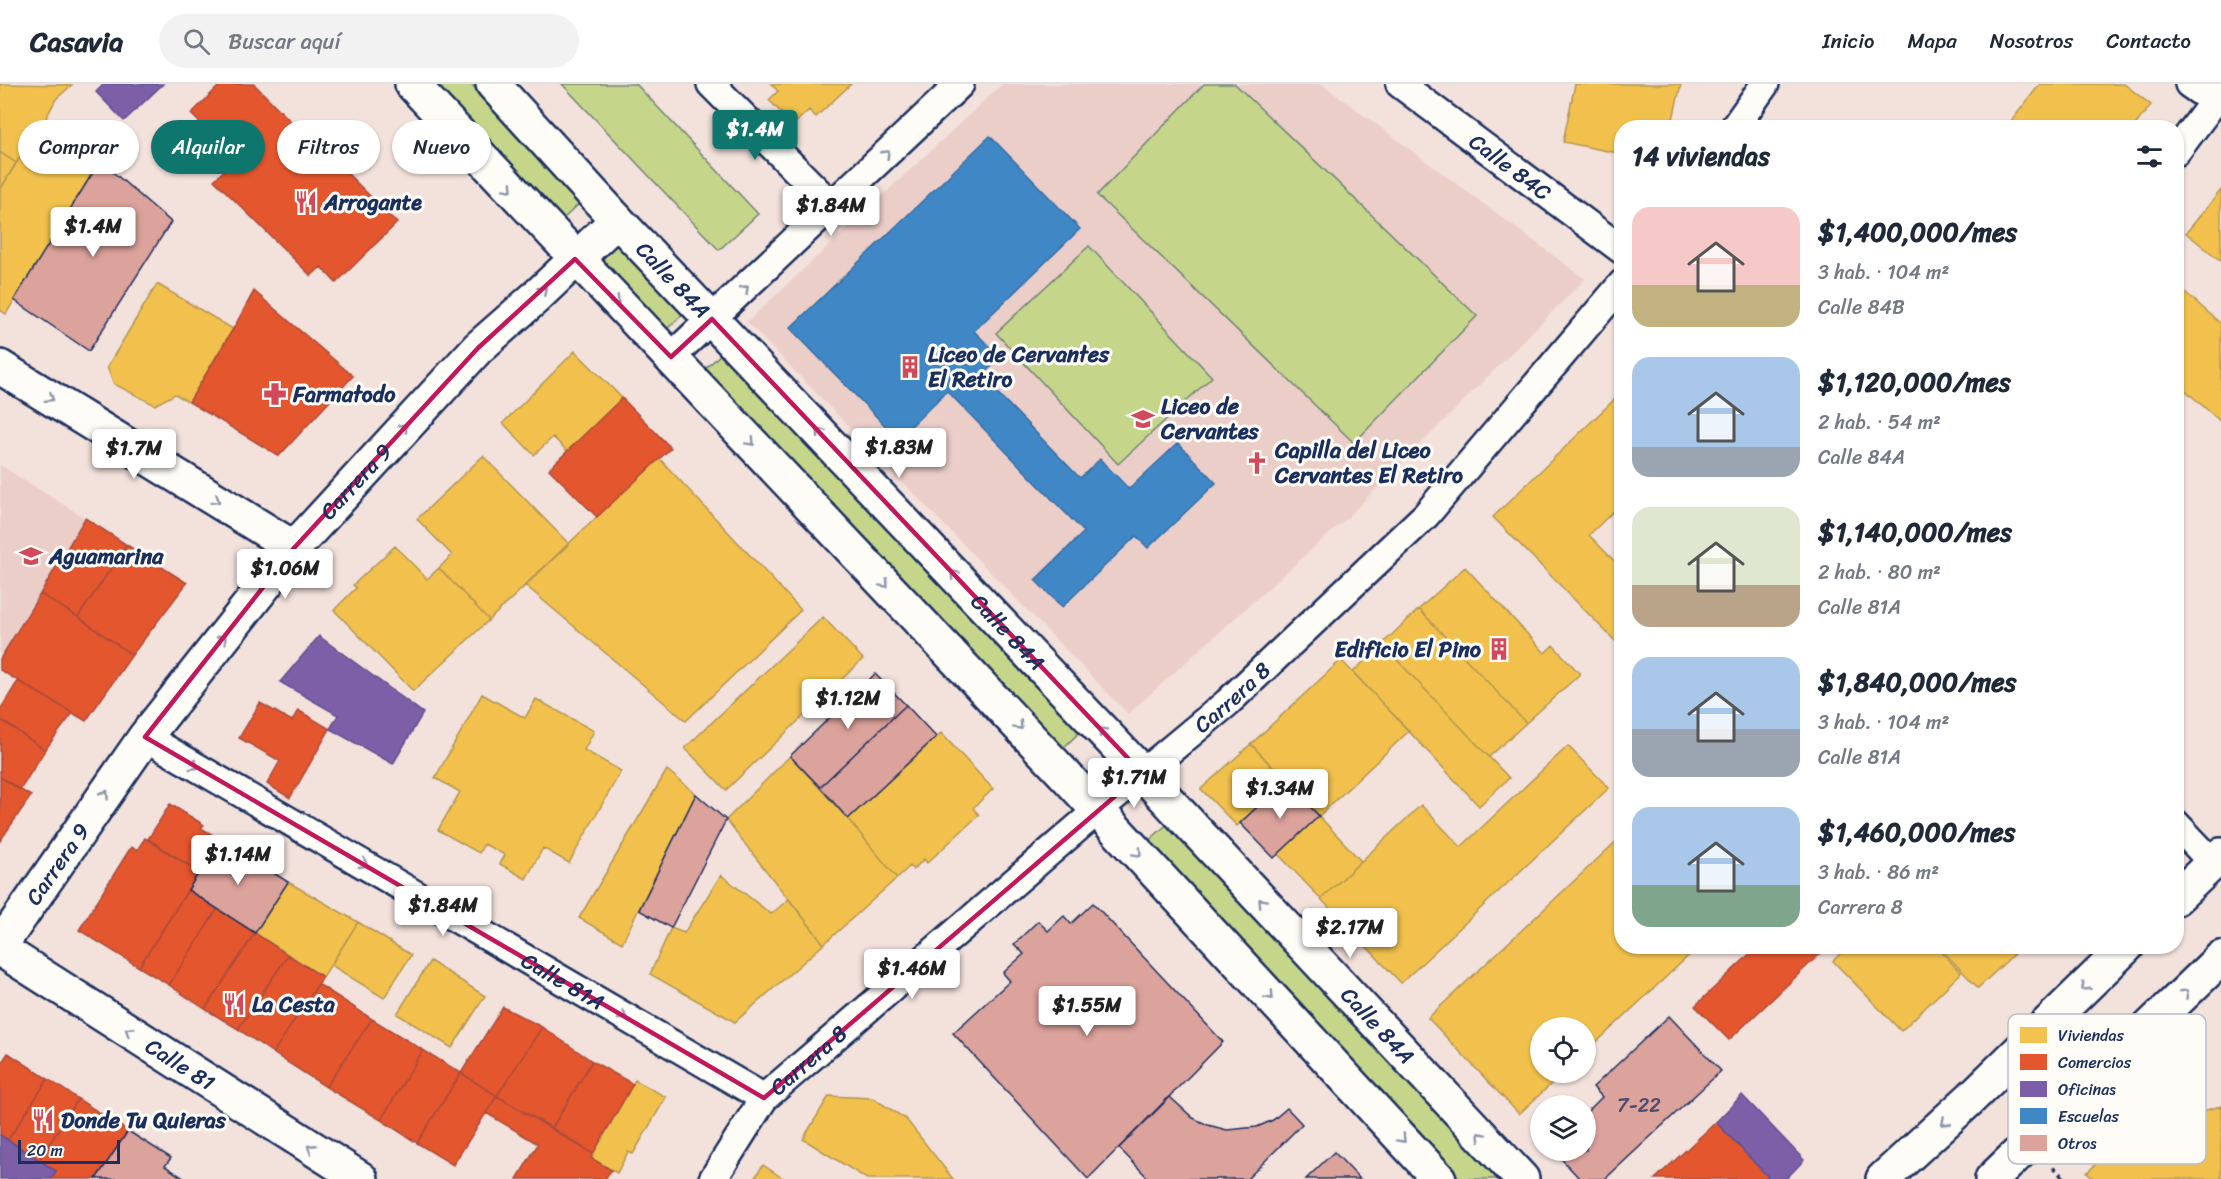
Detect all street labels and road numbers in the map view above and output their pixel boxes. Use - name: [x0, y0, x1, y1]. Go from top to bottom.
- street label: Calle 84C: [1461, 123, 1561, 211]
- street label: Calle 84A: [626, 231, 721, 328]
- street label: Carrera 9: [310, 433, 402, 529]
- street label: Calle 84A: [961, 584, 1055, 680]
- street label: Carrera 8: [1185, 652, 1280, 743]
- street label: Carrera 9: [14, 814, 100, 913]
- street label: Calle 81A: [514, 941, 612, 1021]
- street label: Calle 84A: [1331, 977, 1425, 1074]
- street label: Carrera 8: [760, 1015, 856, 1105]
- street label: Calle 81: [137, 1027, 223, 1101]

